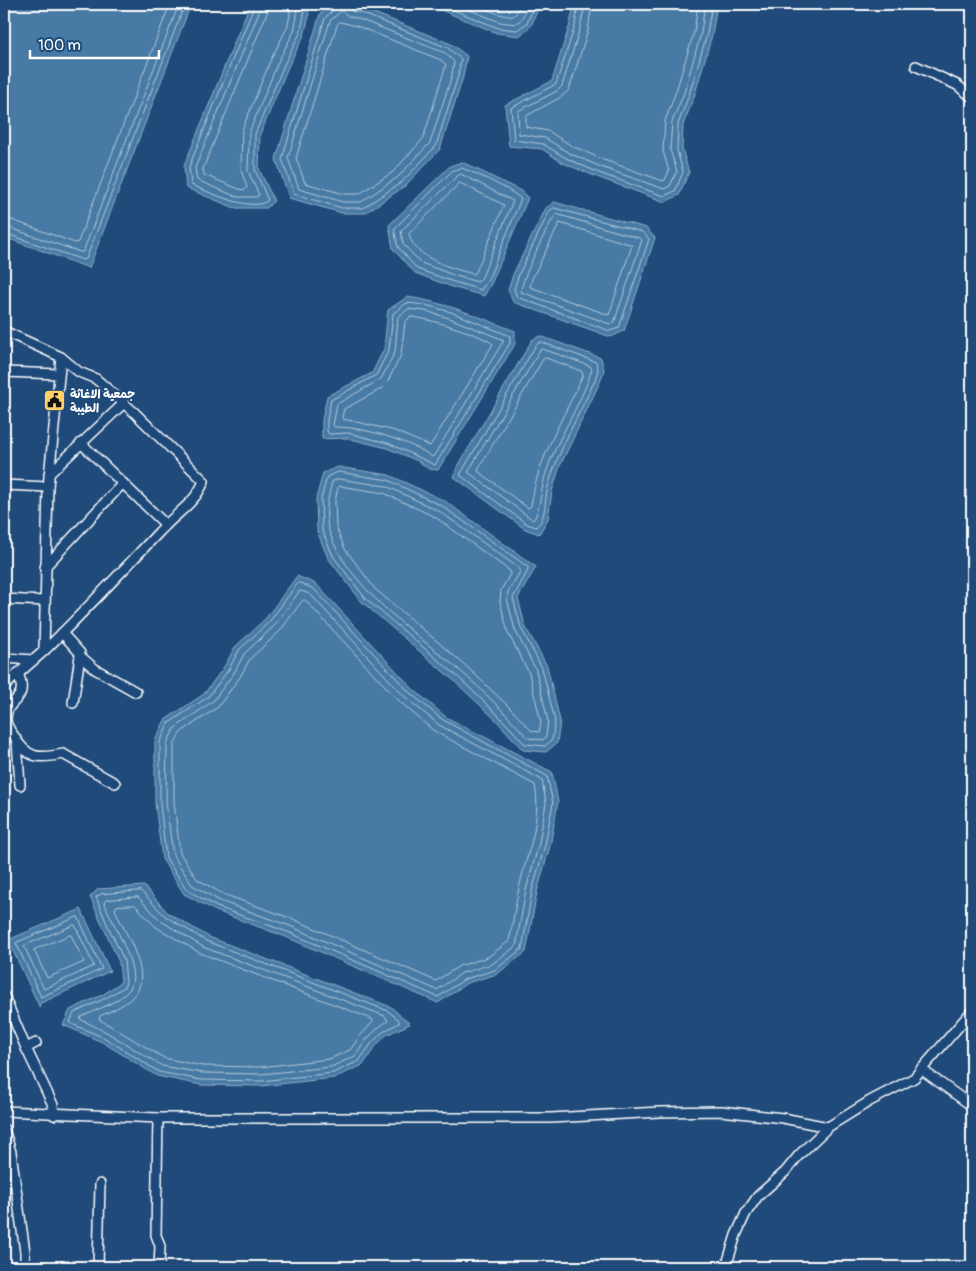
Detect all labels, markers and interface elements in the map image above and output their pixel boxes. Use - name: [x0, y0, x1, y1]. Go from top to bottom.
- scale bar: [30, 28, 159, 60]
- text: 100 m: [38, 36, 81, 55]
- place label: جمعية الاغاثة الطيبة: [70, 387, 135, 416]
- public building icon: جمعية الاغاثة الطيبة: [42, 389, 66, 413]

